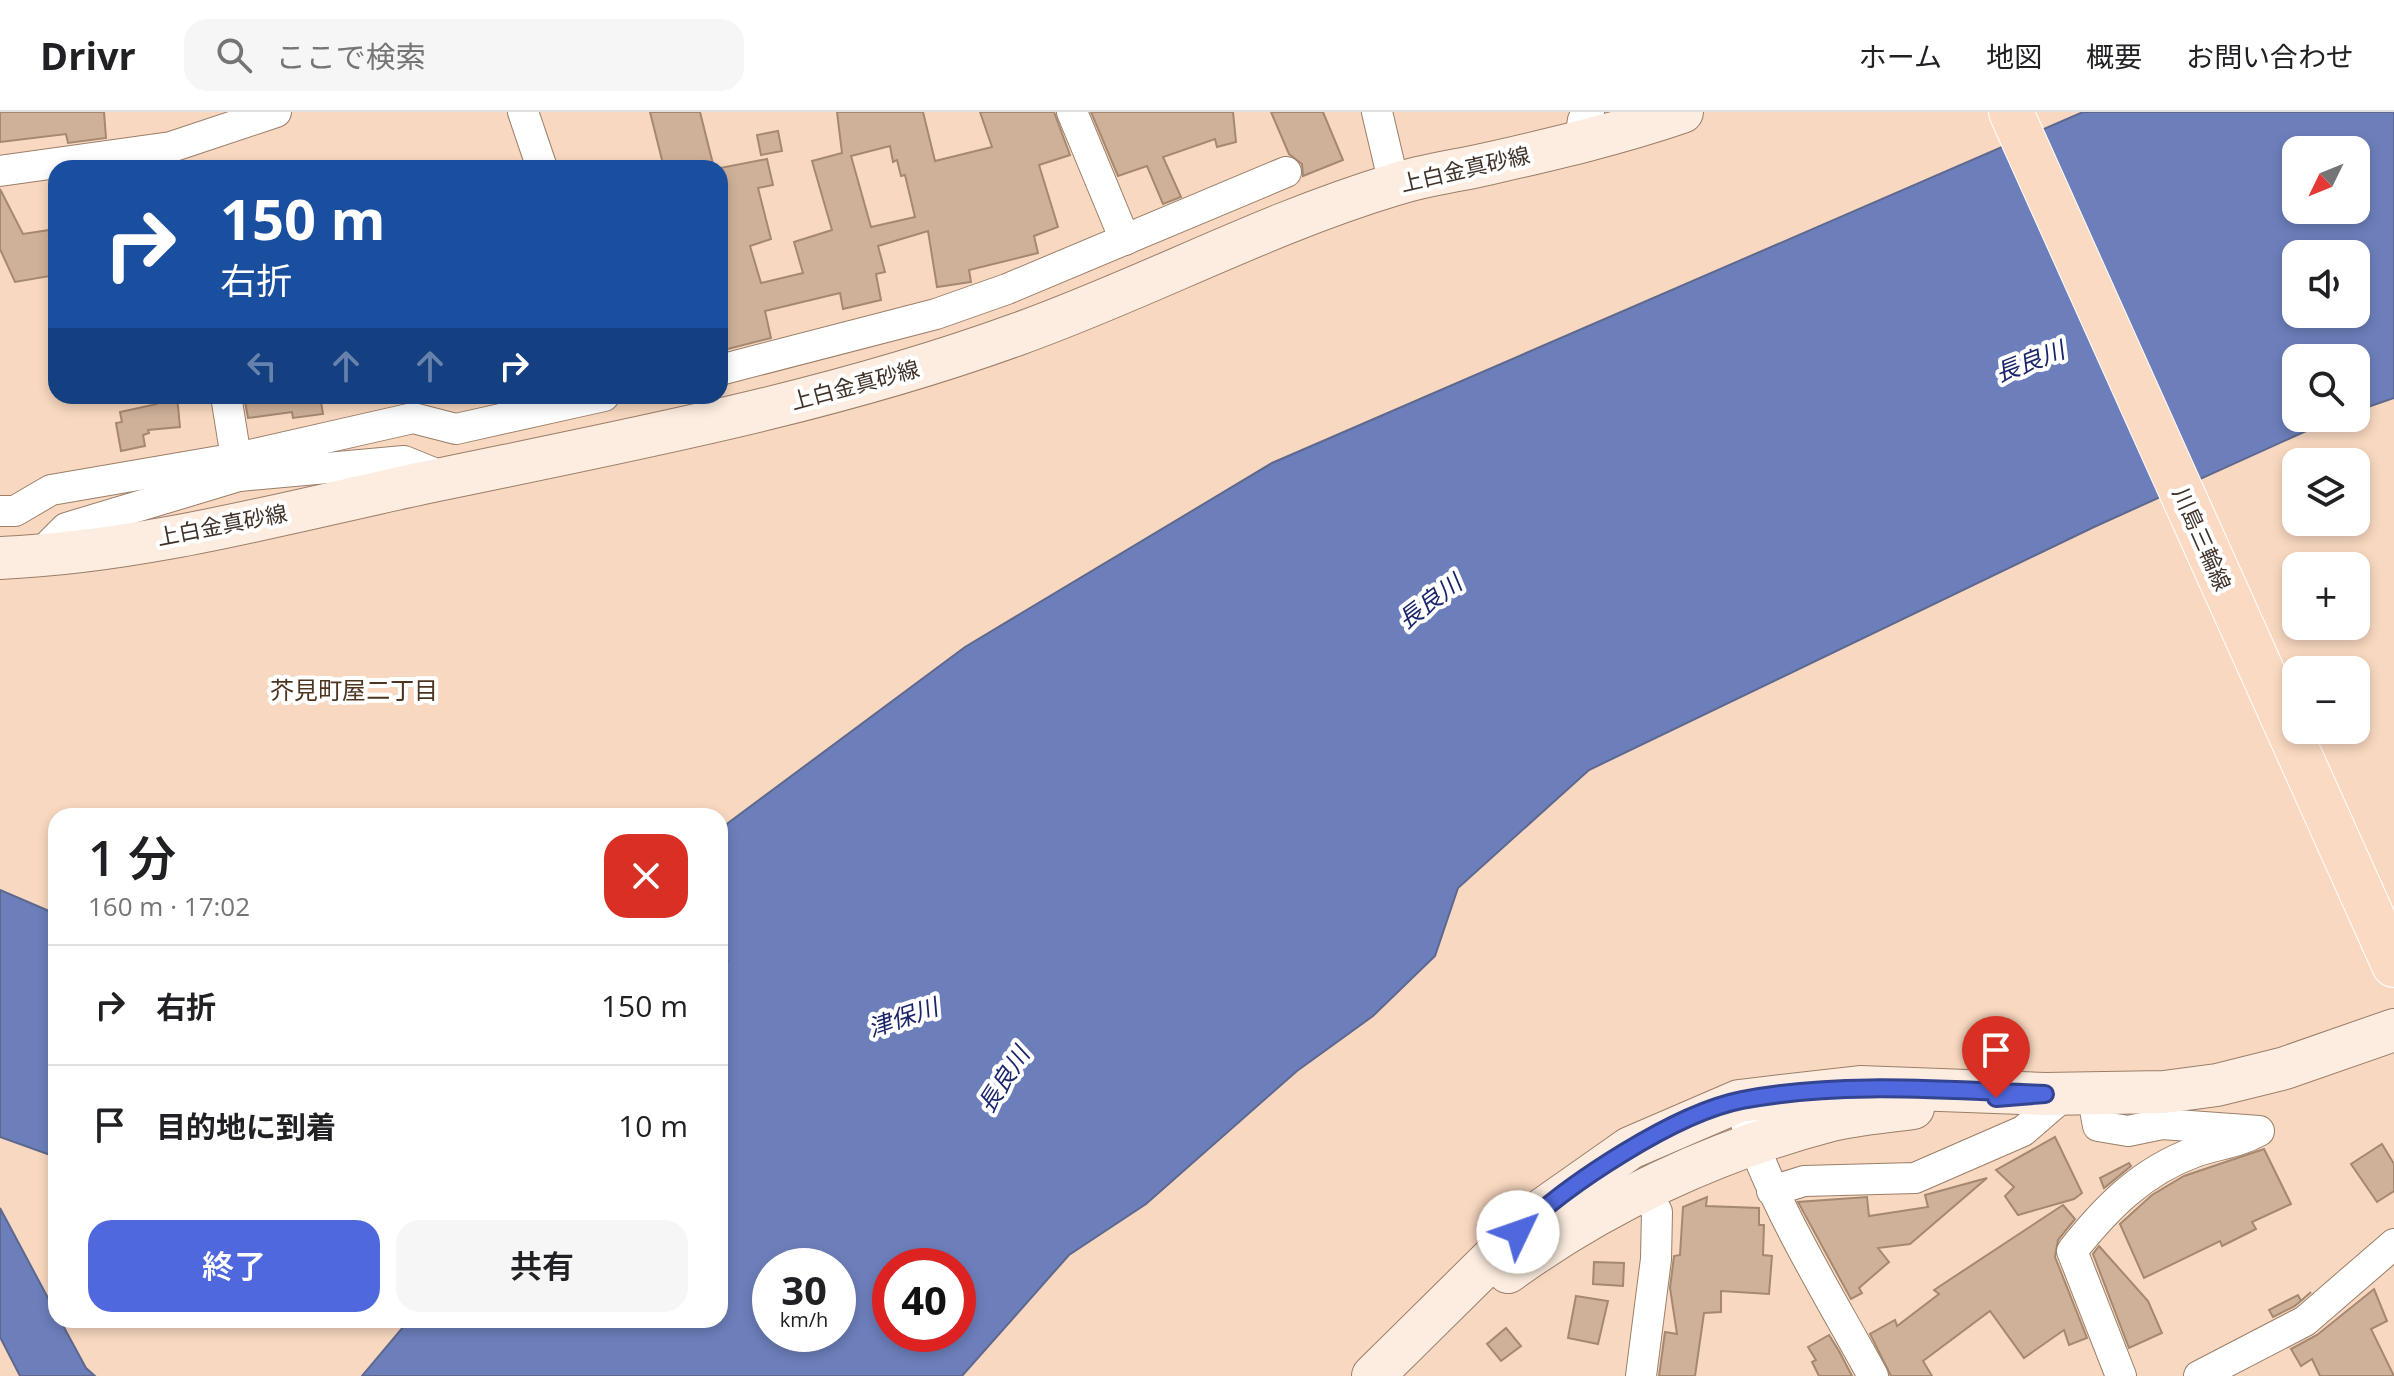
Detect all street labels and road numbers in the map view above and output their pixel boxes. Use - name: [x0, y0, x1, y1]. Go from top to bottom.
- street label: 上白金真砂線: [1397, 139, 1532, 197]
- street label: 上白金真砂線: [787, 352, 922, 416]
- street label: 川島三輪線: [2167, 482, 2239, 595]
- street label: 上白金真砂線: [154, 497, 289, 551]

